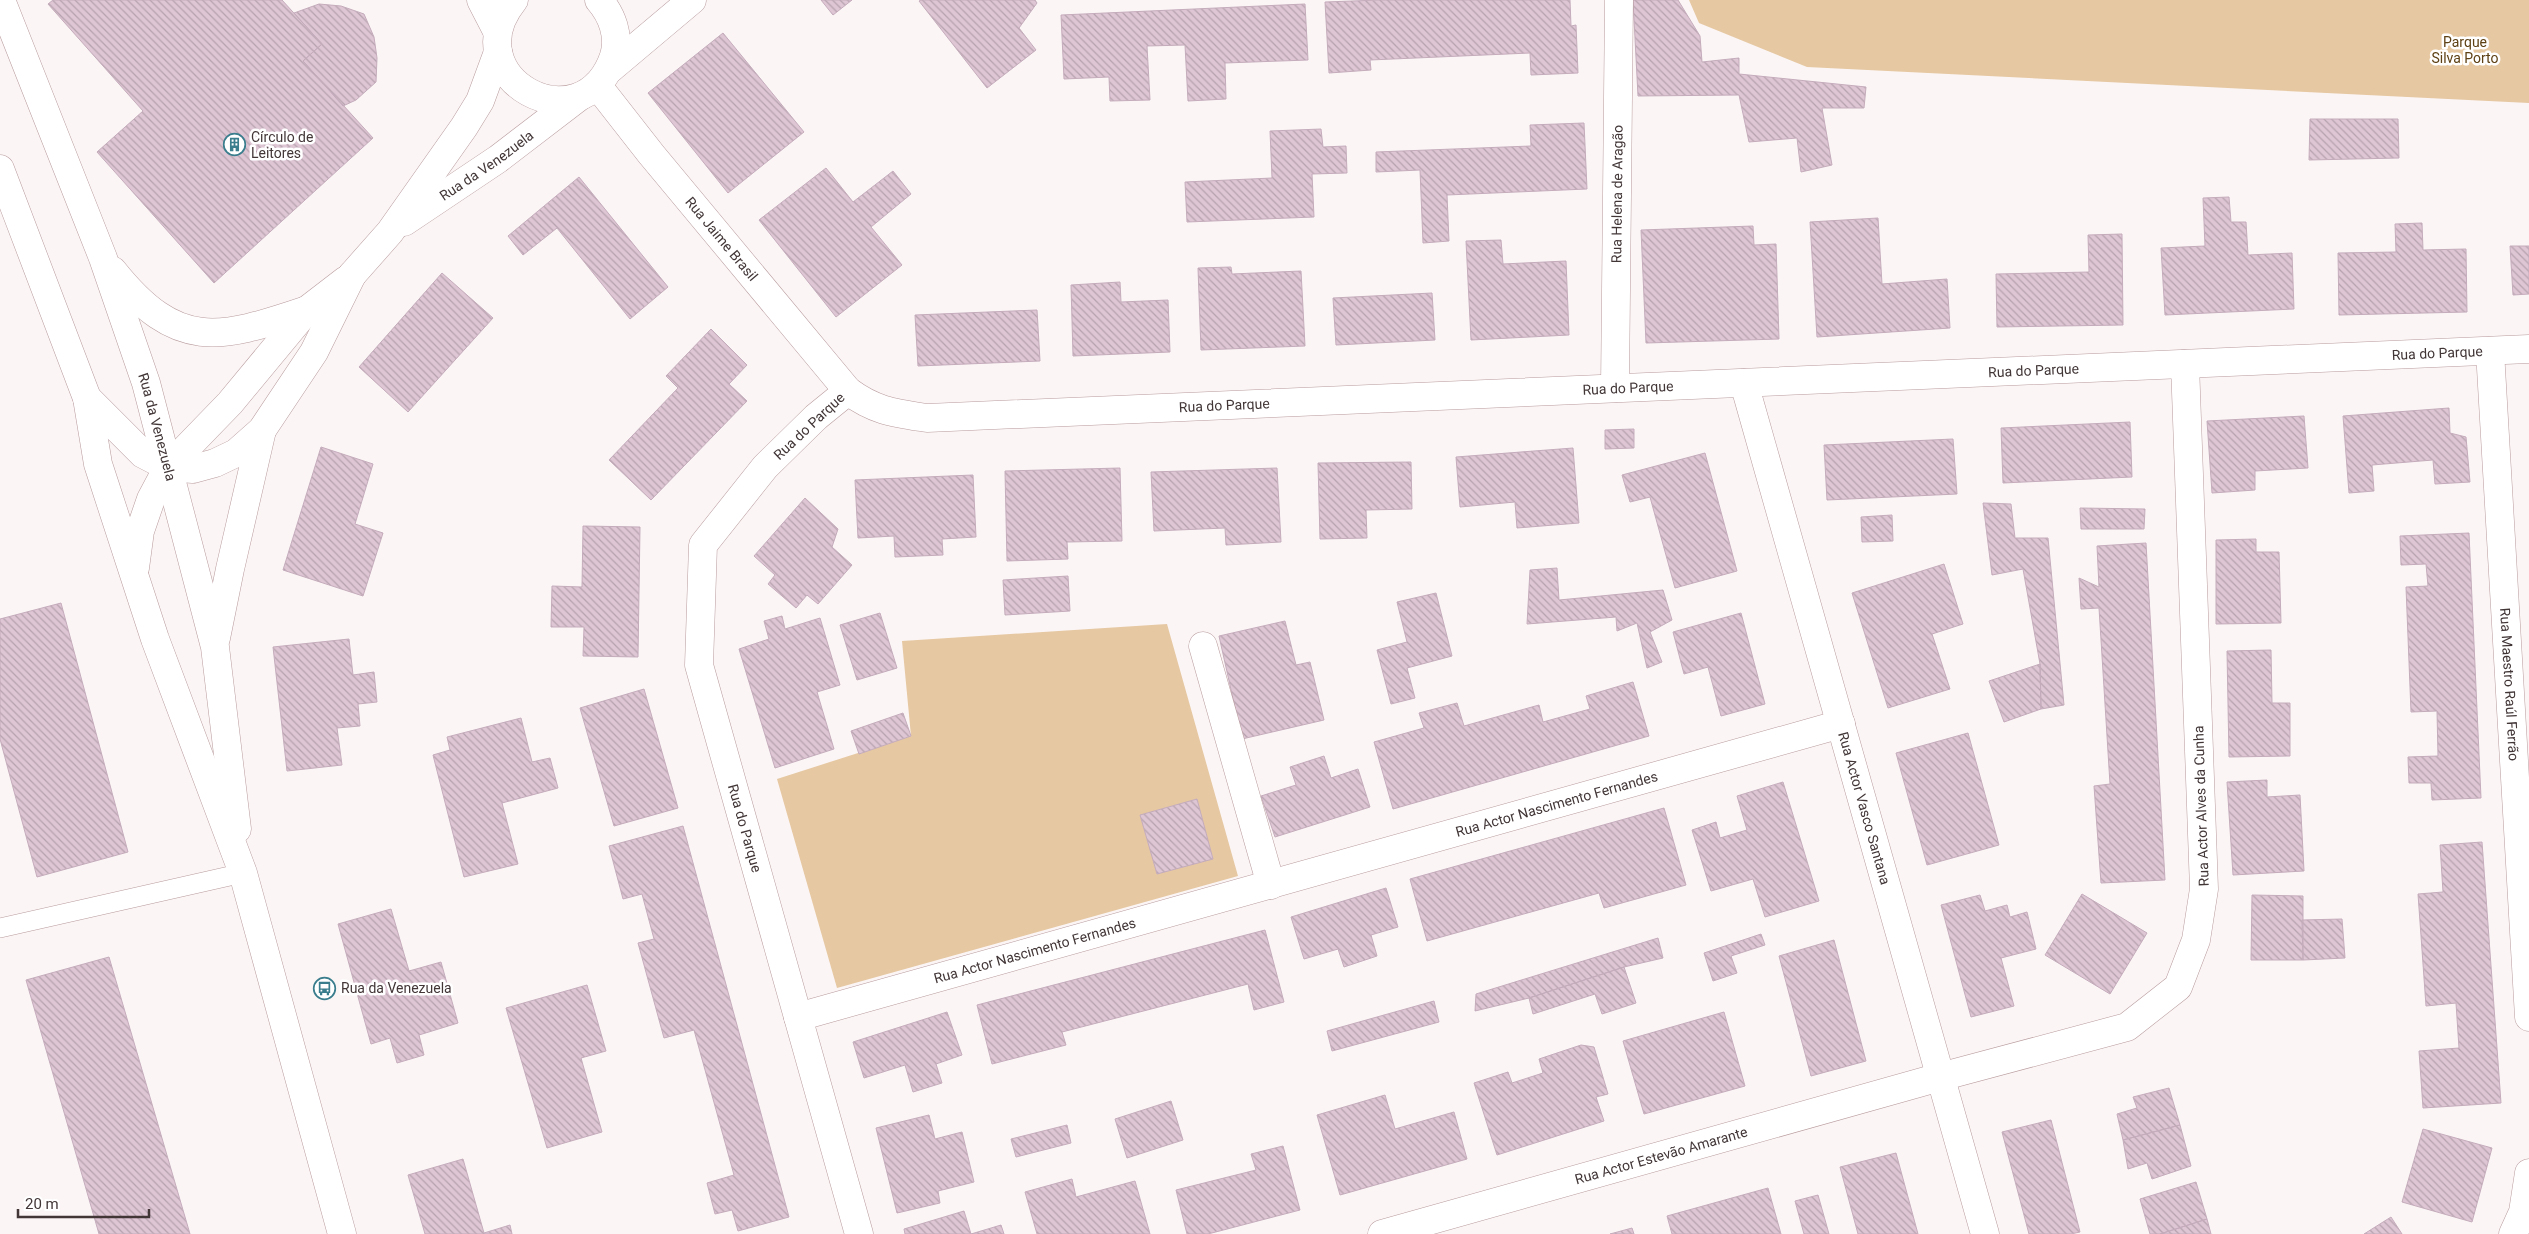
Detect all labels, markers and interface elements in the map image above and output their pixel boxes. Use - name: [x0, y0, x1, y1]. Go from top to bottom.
- park label: Parque Silva Porto: [2431, 34, 2499, 66]
- street label: Rua Helena de Aragão: [1608, 125, 1626, 263]
- street label: Rua da Venezuela: [437, 127, 536, 204]
- place label: Círculo de Leitores: [251, 129, 313, 161]
- building icon: Círculo de Leitores: [223, 133, 247, 157]
- street label: Rua Jaime Brasil: [682, 194, 761, 284]
- street label: Rua do Parque: [2391, 343, 2483, 363]
- street label: Rua do Parque: [1988, 360, 2079, 380]
- street label: Rua da Venezuela: [135, 371, 179, 483]
- street label: Rua do Parque: [1582, 378, 1674, 398]
- street label: Rua do Parque: [770, 389, 848, 463]
- street label: Rua do Parque: [1179, 395, 1270, 415]
- street label: Rua Maestro Raúl Ferrão: [2497, 607, 2522, 761]
- street label: Rua Actor Alves da Cunha: [2190, 725, 2212, 887]
- street label: Rua Actor Vasco Santana: [1835, 730, 1894, 887]
- street label: Rua Actor Nascimento Fernandes: [1454, 768, 1659, 840]
- street label: Rua do Parque: [725, 782, 765, 874]
- street label: Rua Actor Nascimento Fernandes: [932, 914, 1138, 986]
- bus stop icon: Rua da Venezuela: [313, 976, 337, 1000]
- place label: Rua da Venezuela: [341, 980, 452, 996]
- street label: Rua Actor Estevão Amarante: [1573, 1124, 1749, 1187]
- scale bar: [18, 1186, 149, 1218]
- text: 20 m: [25, 1195, 59, 1213]

